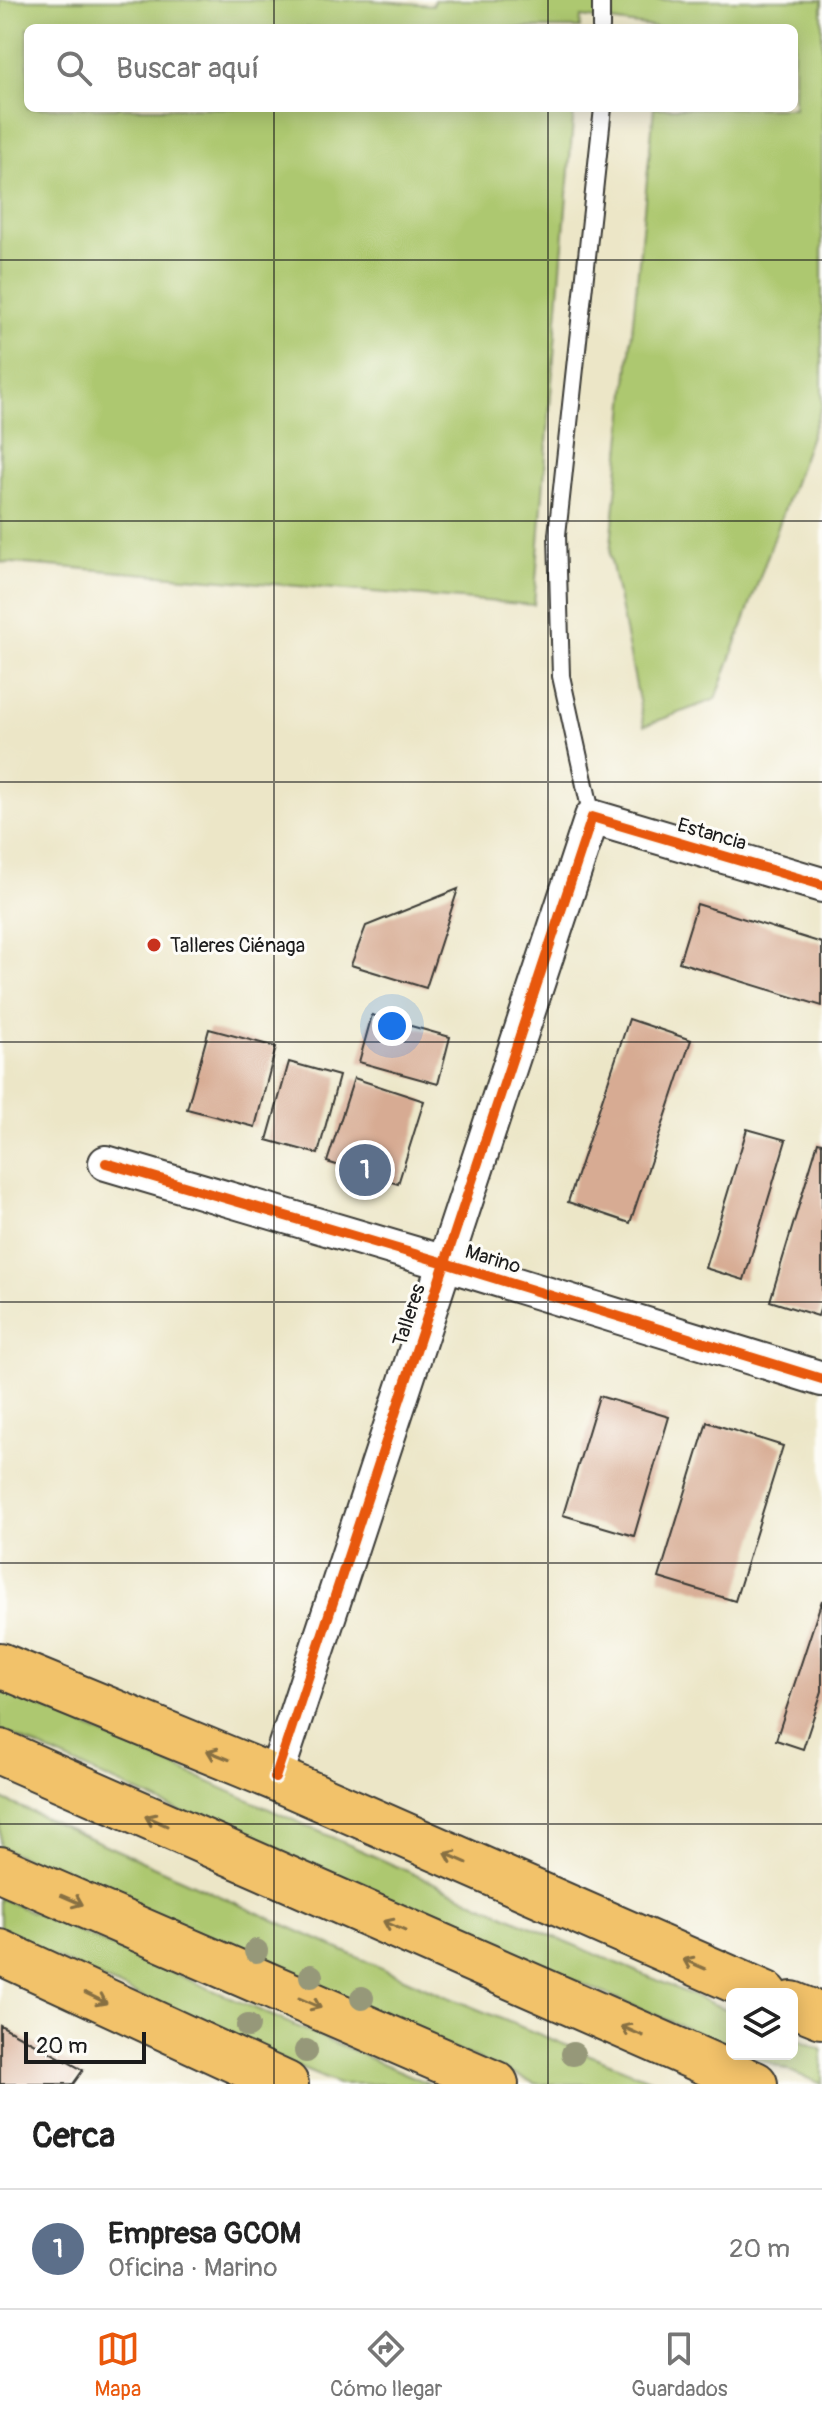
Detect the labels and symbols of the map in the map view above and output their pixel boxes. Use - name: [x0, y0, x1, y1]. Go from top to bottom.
- street label: Estancia: [675, 812, 749, 856]
- place label: Talleres Ciénaga: [170, 933, 305, 958]
- marker: Talleres Ciénaga: [145, 936, 163, 954]
- your location: [372, 1006, 412, 1046]
- pin: 1: [339, 1140, 391, 1200]
- street label: Marino: [462, 1239, 524, 1279]
- street label: Talleres: [387, 1281, 431, 1349]
- one-way arrow: [206, 1746, 231, 1761]
- one-way arrow: [144, 1812, 169, 1827]
- one-way arrow: [444, 1850, 469, 1865]
- one-way arrow: [59, 1893, 83, 1908]
- one-way arrow: [382, 1918, 406, 1933]
- one-way arrow: [682, 1956, 706, 1971]
- one-way arrow: [83, 1991, 107, 2006]
- one-way arrow: [298, 1996, 322, 2011]
- one-way arrow: [620, 2022, 644, 2037]
- scale bar: [24, 2028, 146, 2064]

